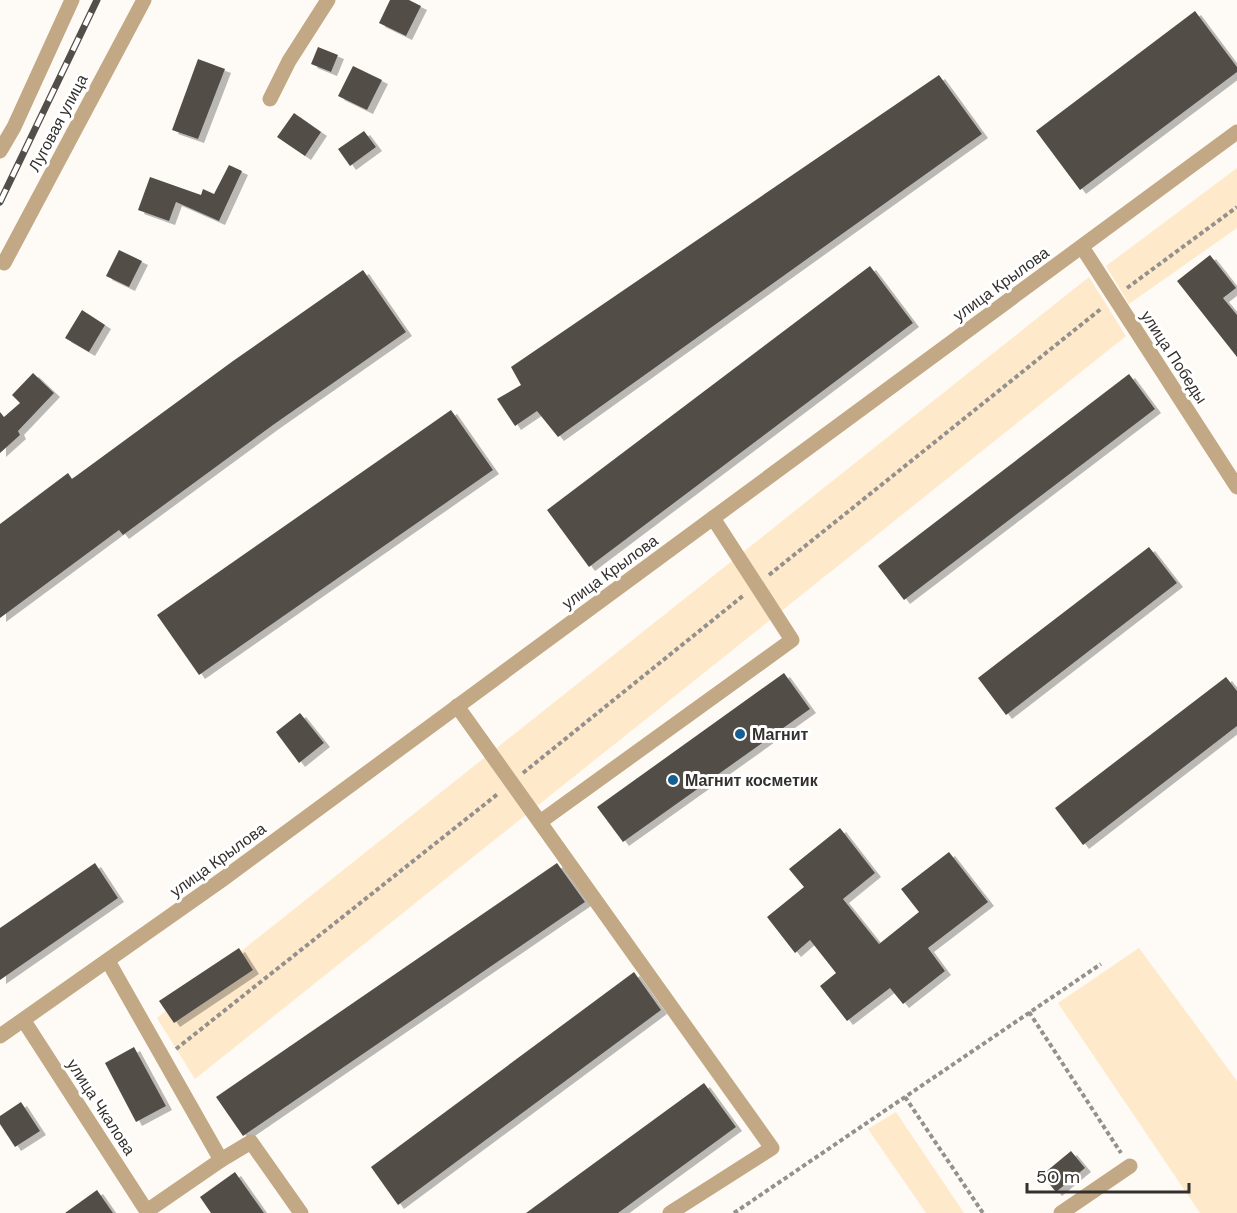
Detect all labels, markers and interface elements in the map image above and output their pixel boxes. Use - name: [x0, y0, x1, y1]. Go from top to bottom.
- street label: Луговая улица: [24, 71, 92, 175]
- street label: улица Крылова: [949, 242, 1053, 326]
- street label: улица Победы: [1136, 306, 1212, 408]
- street label: улица Крылова: [558, 530, 662, 614]
- place label: Магнит: [752, 724, 809, 745]
- marker: Магнит: [733, 727, 747, 741]
- place label: Магнит косметик: [685, 770, 819, 791]
- marker: Магнит косметик: [666, 773, 680, 787]
- street label: улица Крылова: [166, 818, 270, 902]
- street label: улица Чкалова: [62, 1055, 140, 1159]
- scale bar: [1027, 1156, 1189, 1194]
- text: 50 m: [1036, 1165, 1080, 1189]

